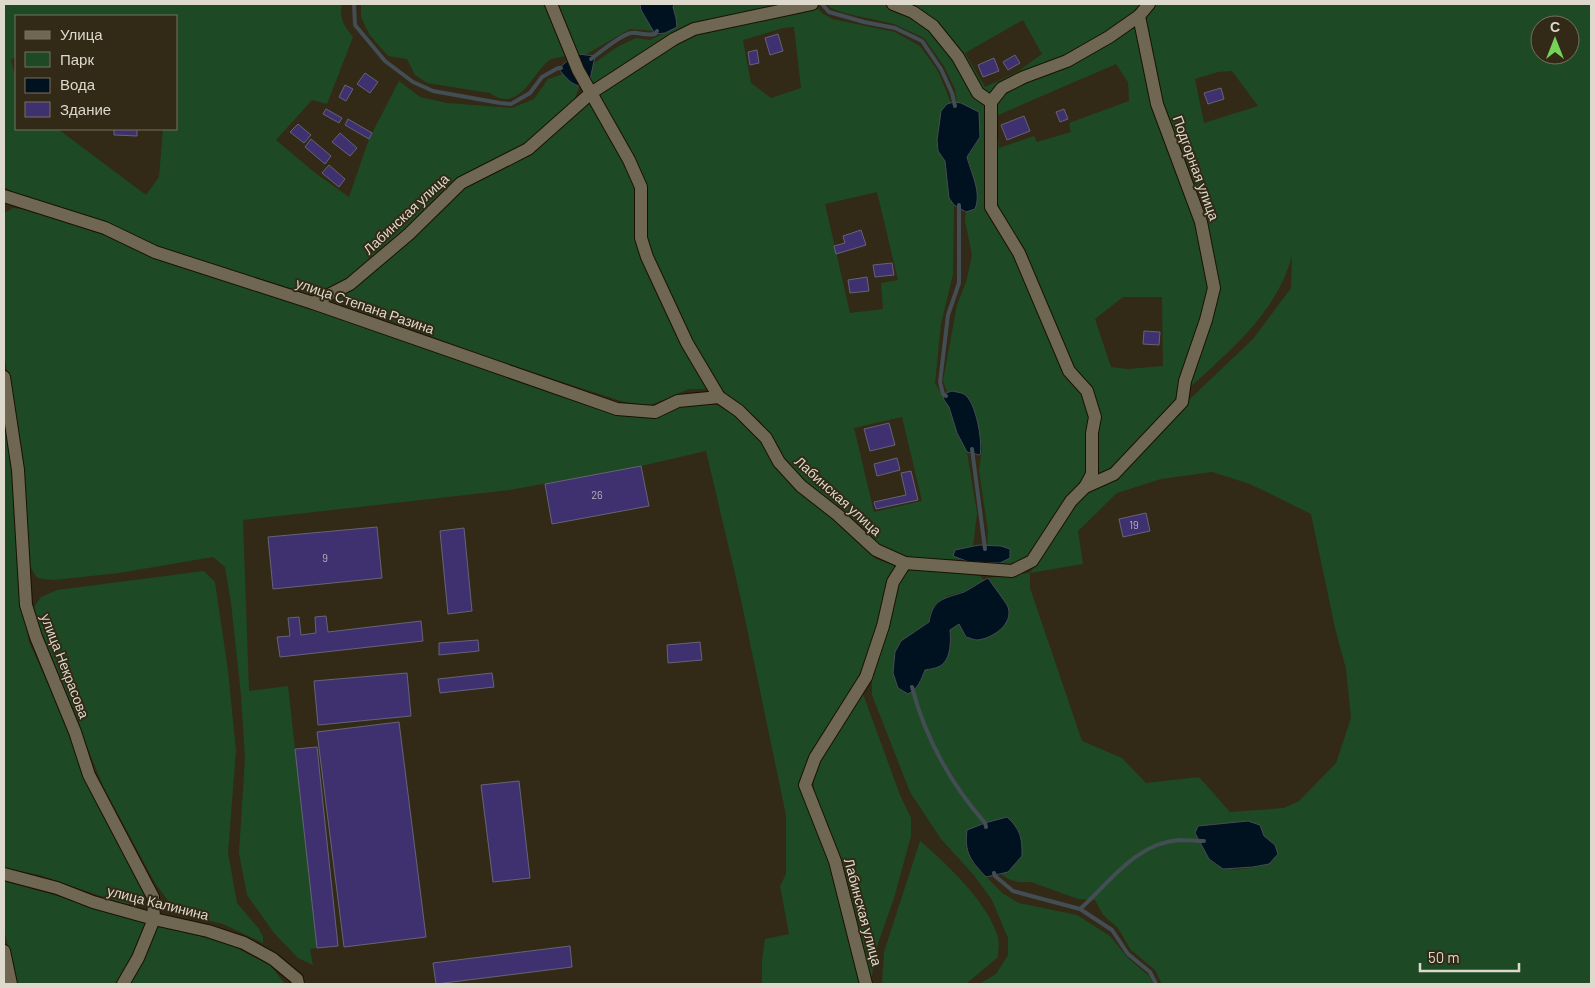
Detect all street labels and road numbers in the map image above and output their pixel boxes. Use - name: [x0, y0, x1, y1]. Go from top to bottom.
- street label: Подгорная улица: [1170, 113, 1223, 223]
- street label: Лабинская улица: [359, 170, 452, 258]
- street label: улица Степана Разина: [294, 274, 437, 337]
- street label: Лабинская улица: [792, 452, 885, 539]
- street label: улица Некрасова: [38, 611, 93, 721]
- street label: Лабинская улица: [841, 856, 886, 968]
- street label: улица Калинина: [105, 882, 211, 923]

